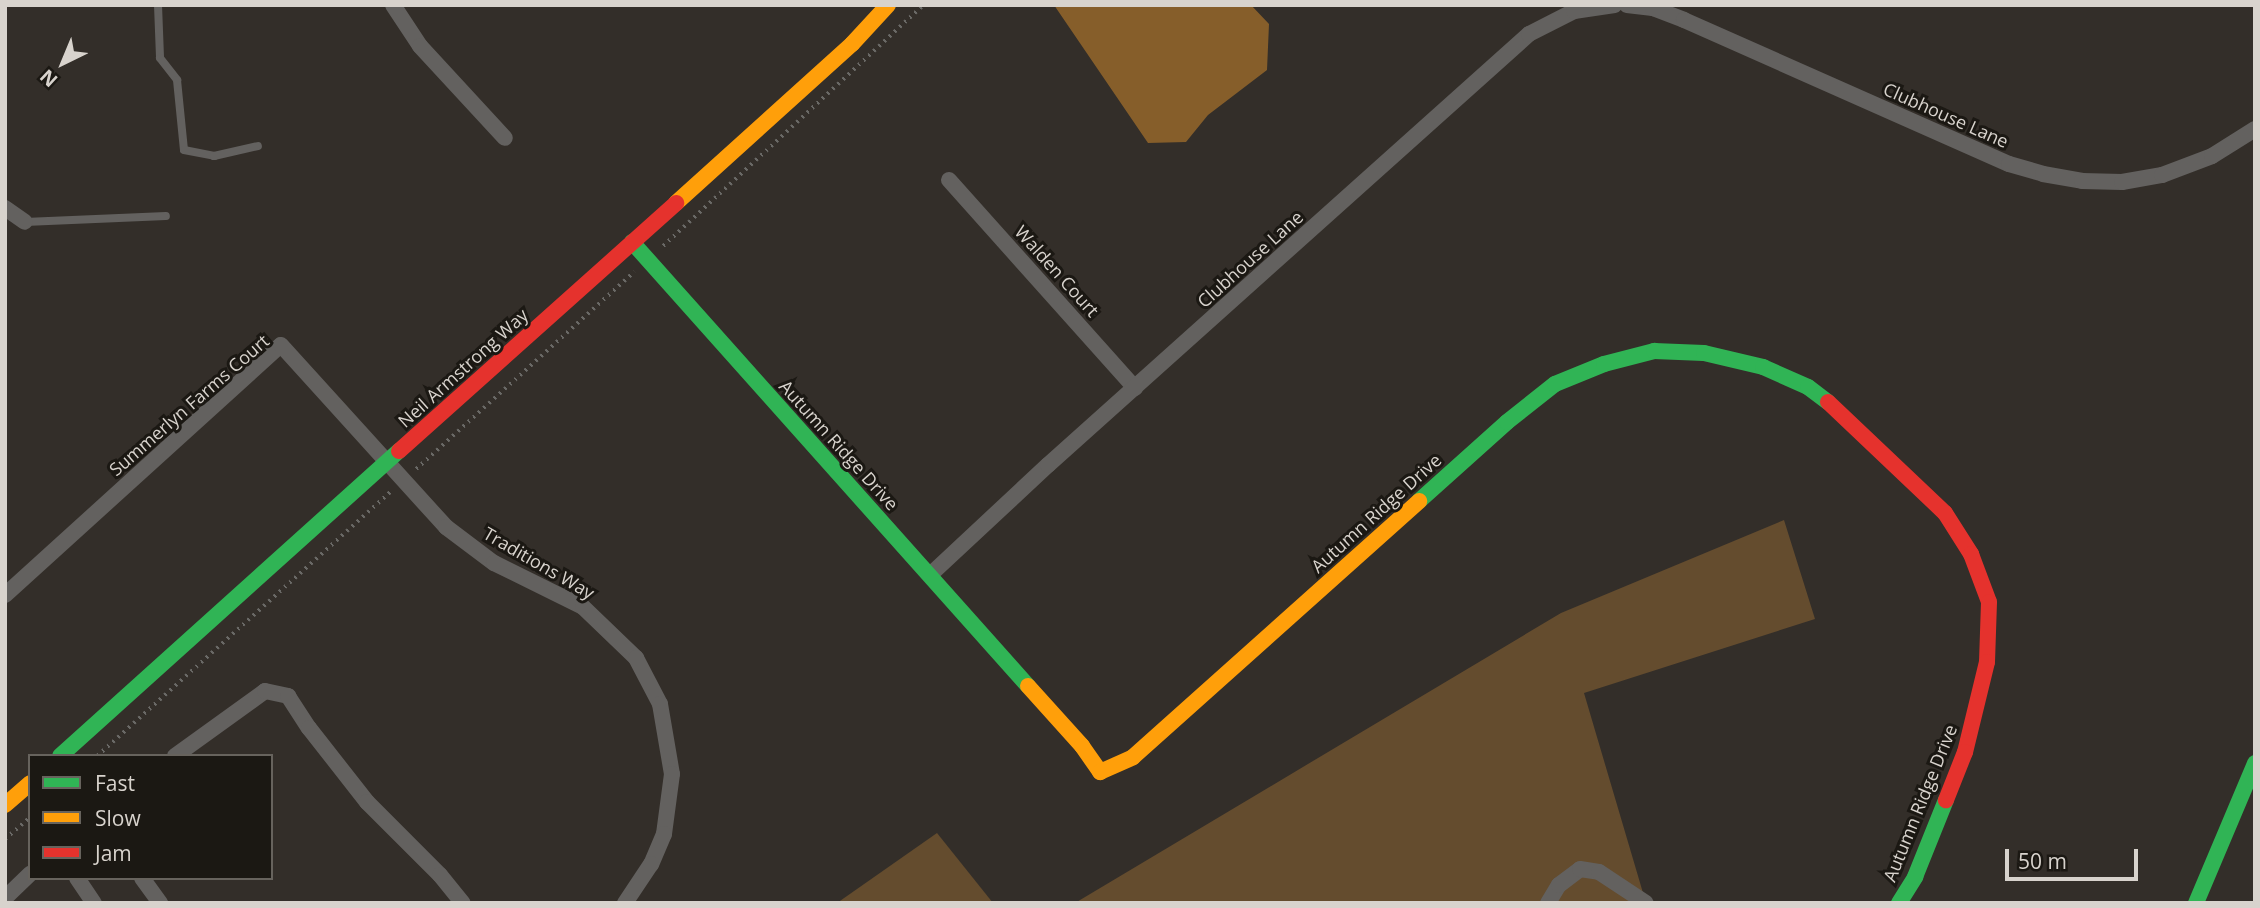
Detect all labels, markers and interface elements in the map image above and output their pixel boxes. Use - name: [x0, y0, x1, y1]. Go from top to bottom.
- north arrow: [28, 28, 98, 98]
- text: N: [34, 64, 63, 93]
- street label: Clubhouse Lane: [1880, 78, 2012, 152]
- street label: Clubhouse Lane: [1193, 206, 1307, 312]
- street label: Walden Court: [1011, 221, 1103, 321]
- street label: Neil Armstrong Way: [394, 304, 532, 432]
- street label: Summerlyn Farms Court: [105, 330, 273, 480]
- street label: Autumn Ridge Drive: [775, 376, 903, 514]
- street label: Autumn Ridge Drive: [1307, 449, 1445, 577]
- street label: Traditions Way: [480, 523, 598, 603]
- street label: Autumn Ridge Drive: [1879, 721, 1961, 885]
- legend: [28, 754, 273, 880]
- text: Fast: [95, 769, 135, 797]
- text: Slow: [95, 804, 141, 832]
- scale bar: [2008, 834, 2141, 878]
- text: Jam: [95, 839, 132, 867]
- text: 50 m: [2018, 847, 2067, 875]

